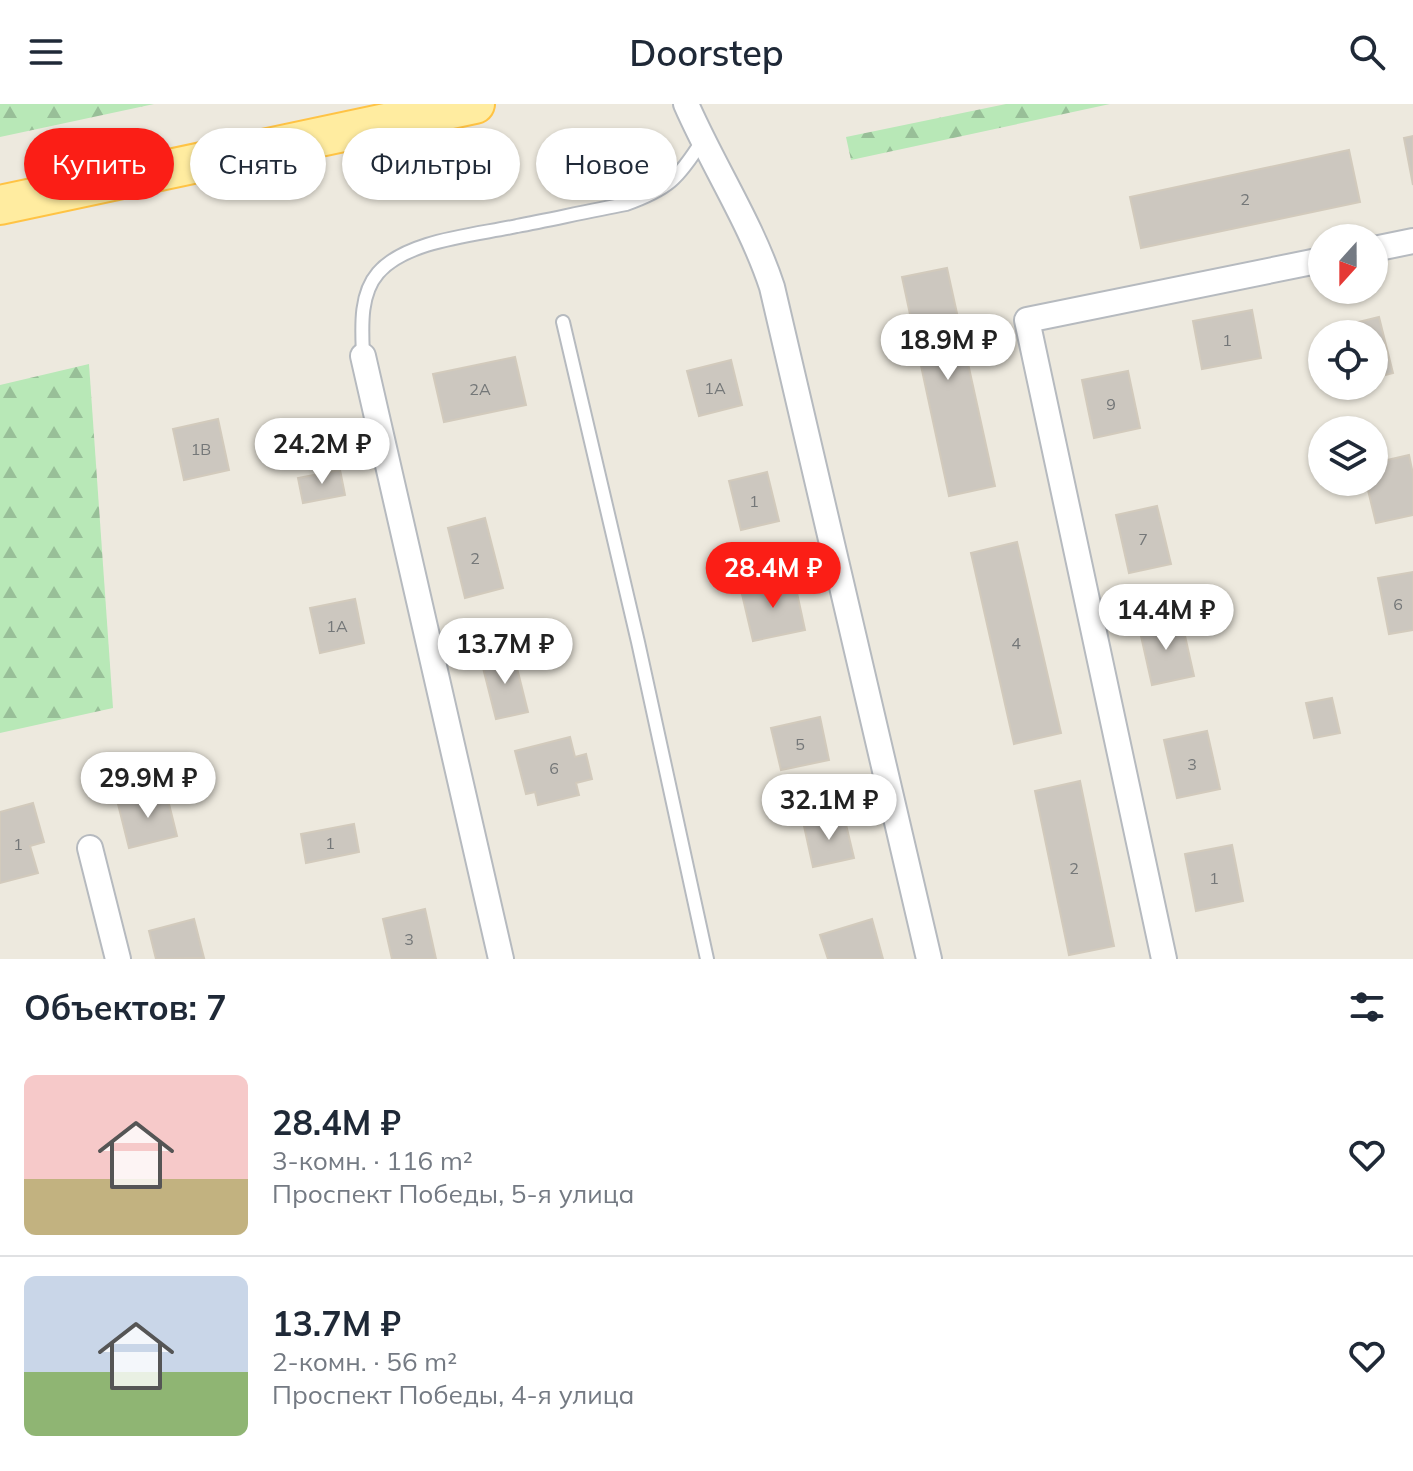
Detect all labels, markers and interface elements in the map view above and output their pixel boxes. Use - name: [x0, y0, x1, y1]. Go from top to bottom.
- icon: menu: [24, 30, 68, 74]
- text: Doorstep: [629, 30, 784, 75]
- icon: search: [1345, 30, 1389, 74]
- chip: Купить: [24, 128, 174, 200]
- chip: Снять: [190, 128, 326, 200]
- chip: Фильтры: [342, 128, 520, 200]
- chip: Новое: [536, 128, 677, 200]
- house number: 2: [1240, 189, 1250, 209]
- north arrow: [1308, 224, 1388, 304]
- map controls: [1308, 224, 1388, 496]
- pin: 18.9M ₽: [874, 314, 1022, 382]
- button: locate: [1308, 320, 1388, 400]
- text: 18.9M ₽: [899, 323, 997, 356]
- house number: 1: [1222, 330, 1232, 350]
- house number: 1А: [704, 378, 726, 398]
- house number: 2А: [469, 379, 491, 399]
- house number: 9: [1106, 394, 1116, 414]
- button: layers: [1308, 416, 1388, 496]
- pin: 24.2M ₽: [248, 418, 396, 486]
- text: 24.2M ₽: [273, 427, 371, 460]
- house number: 1В: [191, 439, 211, 459]
- house number: 1: [749, 491, 759, 511]
- house number: 7: [1138, 529, 1148, 549]
- pin: 28.4M ₽: [699, 542, 847, 610]
- house number: 2: [470, 548, 480, 568]
- text: 28.4M ₽: [724, 551, 822, 584]
- pin: 14.4M ₽: [1092, 584, 1240, 652]
- text: 14.4M ₽: [1117, 593, 1215, 626]
- house number: 6: [1393, 594, 1403, 614]
- house number: 1А: [326, 616, 348, 636]
- pin: 13.7M ₽: [431, 618, 579, 686]
- text: 13.7M ₽: [456, 627, 554, 660]
- house number: 4: [1011, 633, 1021, 653]
- house number: 5: [795, 734, 805, 754]
- pin: 29.9M ₽: [74, 752, 222, 820]
- house number: 3: [1187, 754, 1197, 774]
- house number: 6: [549, 758, 559, 778]
- text: 29.9M ₽: [99, 761, 197, 794]
- pin: 32.1M ₽: [755, 774, 903, 842]
- text: 32.1M ₽: [780, 783, 878, 816]
- house number: 1: [325, 833, 335, 853]
- house number: 1: [13, 834, 23, 854]
- house number: 2: [1069, 858, 1079, 878]
- house number: 1: [1209, 868, 1219, 888]
- house number: 3: [404, 929, 414, 949]
- icon: filters: [1345, 985, 1389, 1029]
- text: Объектов: 7: [24, 986, 227, 1029]
- text: 28.4M ₽: [272, 1101, 401, 1144]
- icon: home: [88, 1107, 184, 1203]
- icon: heart: [1345, 1133, 1389, 1177]
- text: 3-комн. · 116 m²: [272, 1144, 473, 1177]
- text: Проспект Победы, 5-я улица: [272, 1177, 634, 1210]
- text: 13.7M ₽: [272, 1302, 401, 1345]
- icon: home: [88, 1308, 184, 1404]
- icon: heart: [1345, 1334, 1389, 1378]
- text: 2-комн. · 56 m²: [272, 1345, 457, 1378]
- text: Проспект Победы, 4-я улица: [272, 1378, 634, 1411]

